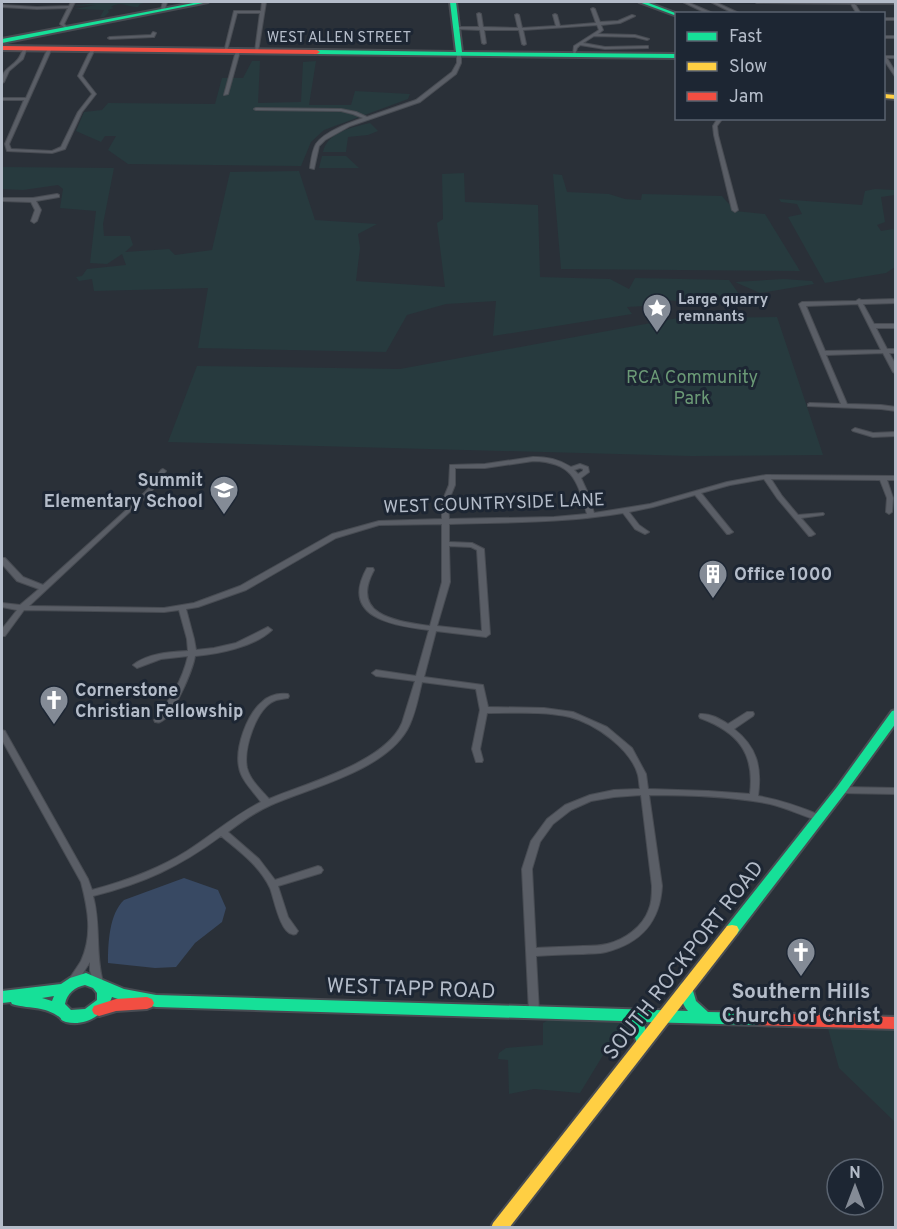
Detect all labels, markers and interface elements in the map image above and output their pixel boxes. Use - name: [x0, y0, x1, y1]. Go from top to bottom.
- legend: [675, 12, 885, 120]
- text: Fast: [729, 26, 762, 49]
- street label: WEST ALLEN STREET: [267, 29, 411, 48]
- text: Slow: [729, 56, 767, 79]
- text: Jam: [729, 86, 764, 109]
- place label: Large quarry remnants: [678, 291, 769, 327]
- place icon: Large quarry remnants: [641, 292, 673, 334]
- park label: RCA Community Park: [626, 367, 758, 411]
- place label: Summit Elementary School: [44, 470, 203, 514]
- school or university icon: Summit Elementary School: [208, 474, 240, 516]
- street label: WEST COUNTRYSIDE LANE: [383, 489, 605, 520]
- building icon: Office 1000: [697, 558, 729, 600]
- place label: Office 1000: [734, 564, 832, 587]
- place label: Cornerstone Christian Fellowship: [75, 680, 243, 724]
- church icon: Cornerstone Christian Fellowship: [38, 684, 70, 726]
- street label: SOUTH ROCKPORT ROAD: [598, 856, 770, 1066]
- church icon: Southern Hills Church of Christ: [785, 936, 817, 978]
- street label: WEST TAPP ROAD: [326, 973, 496, 1006]
- place label: Southern Hills Church of Christ: [722, 979, 880, 1030]
- north arrow: [825, 1157, 885, 1217]
- text: N: [849, 1164, 861, 1184]

